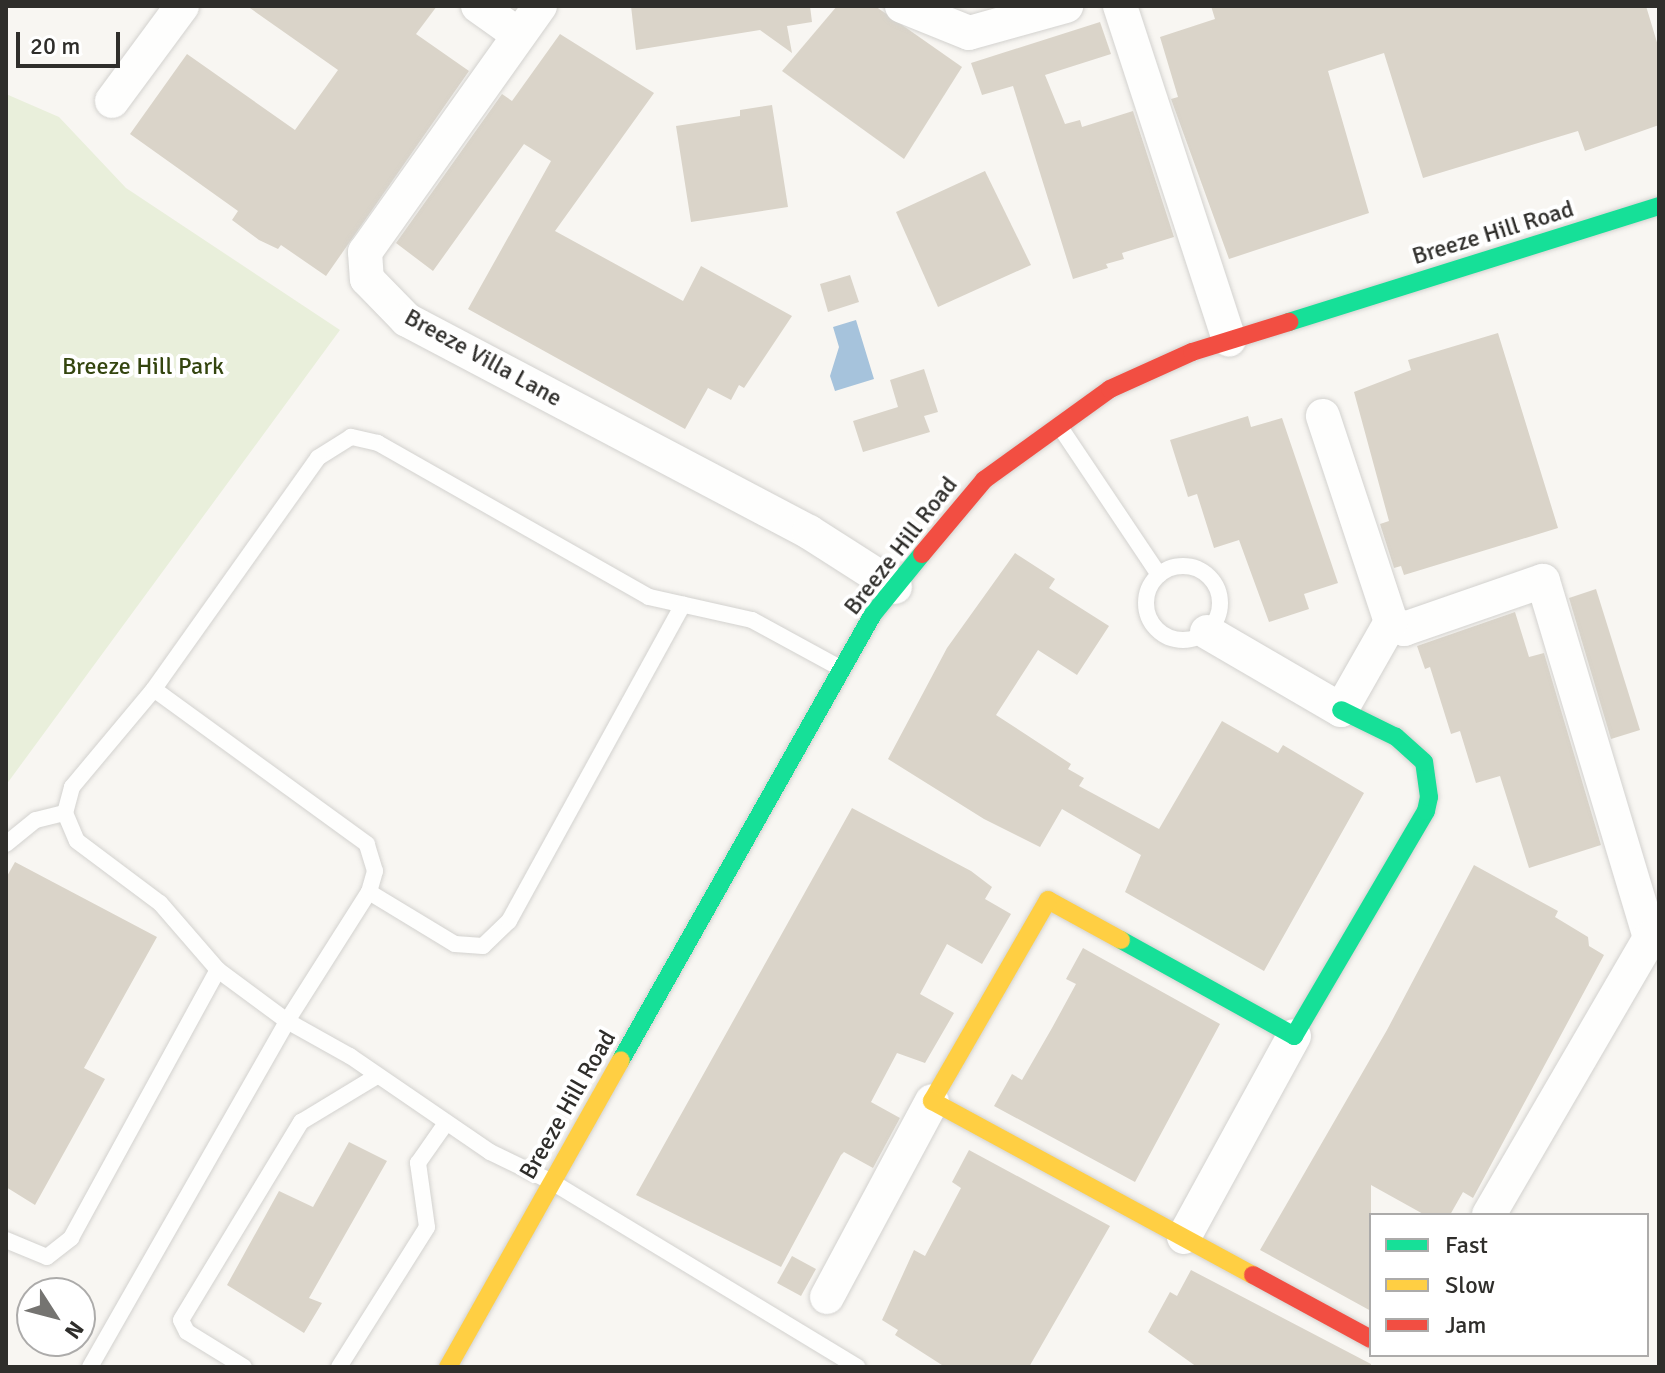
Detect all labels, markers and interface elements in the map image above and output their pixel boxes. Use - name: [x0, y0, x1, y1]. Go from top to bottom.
- scale bar: [20, 16, 124, 66]
- text: 20 m: [30, 31, 80, 61]
- street label: Breeze Hill Road: [1409, 195, 1577, 271]
- street label: Breeze Villa Lane: [399, 303, 567, 413]
- park label: Breeze Hill Park: [62, 353, 224, 381]
- street label: Breeze Hill Road: [838, 471, 964, 621]
- street label: Breeze Hill Road: [514, 1025, 622, 1185]
- legend: [1369, 1213, 1649, 1357]
- text: Fast: [1445, 1230, 1488, 1260]
- text: Slow: [1445, 1270, 1495, 1300]
- north arrow: [16, 1277, 96, 1357]
- text: Jam: [1445, 1310, 1486, 1340]
- text: N: [59, 1316, 90, 1344]

